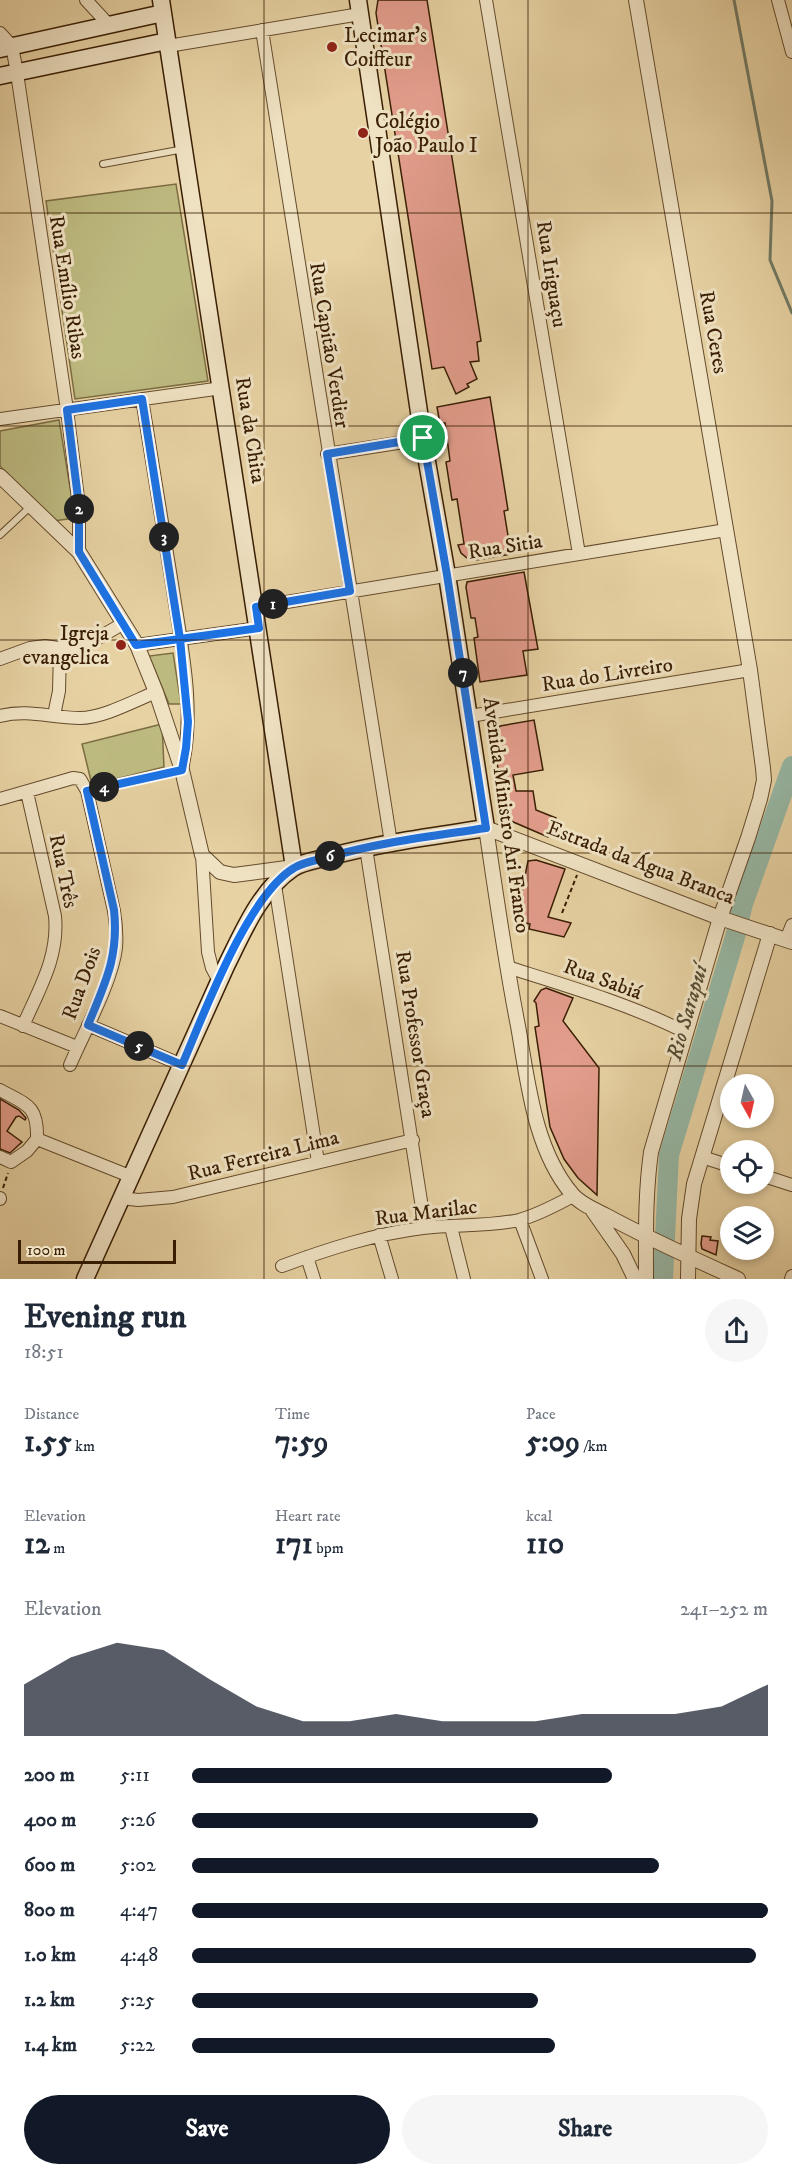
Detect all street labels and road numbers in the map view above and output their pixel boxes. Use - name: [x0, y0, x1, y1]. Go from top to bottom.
- street label: Rua Emílio Ribas: [43, 213, 91, 361]
- street label: Rua Iriguaçu: [530, 219, 572, 329]
- street label: Rua Capitão Verdier: [303, 260, 355, 430]
- street label: Rua Ceres: [693, 289, 733, 376]
- street label: Rua da Chita: [229, 375, 271, 485]
- street label: Rua Sitia: [466, 528, 544, 566]
- street label: Rua do Livreiro: [540, 652, 675, 698]
- street label: Avenida Ministro Ari Franco: [477, 695, 535, 935]
- street label: Estrada da Água Branca: [543, 813, 739, 911]
- street label: Rua Três: [43, 832, 84, 910]
- street label: Rua Dois: [57, 943, 107, 1023]
- street label: Rua Professor Graça: [389, 949, 441, 1120]
- street label: Rua Sabiá: [560, 954, 646, 1006]
- street label: Rua Ferreira Lima: [185, 1125, 342, 1187]
- street label: Rua Marilac: [373, 1194, 479, 1232]

